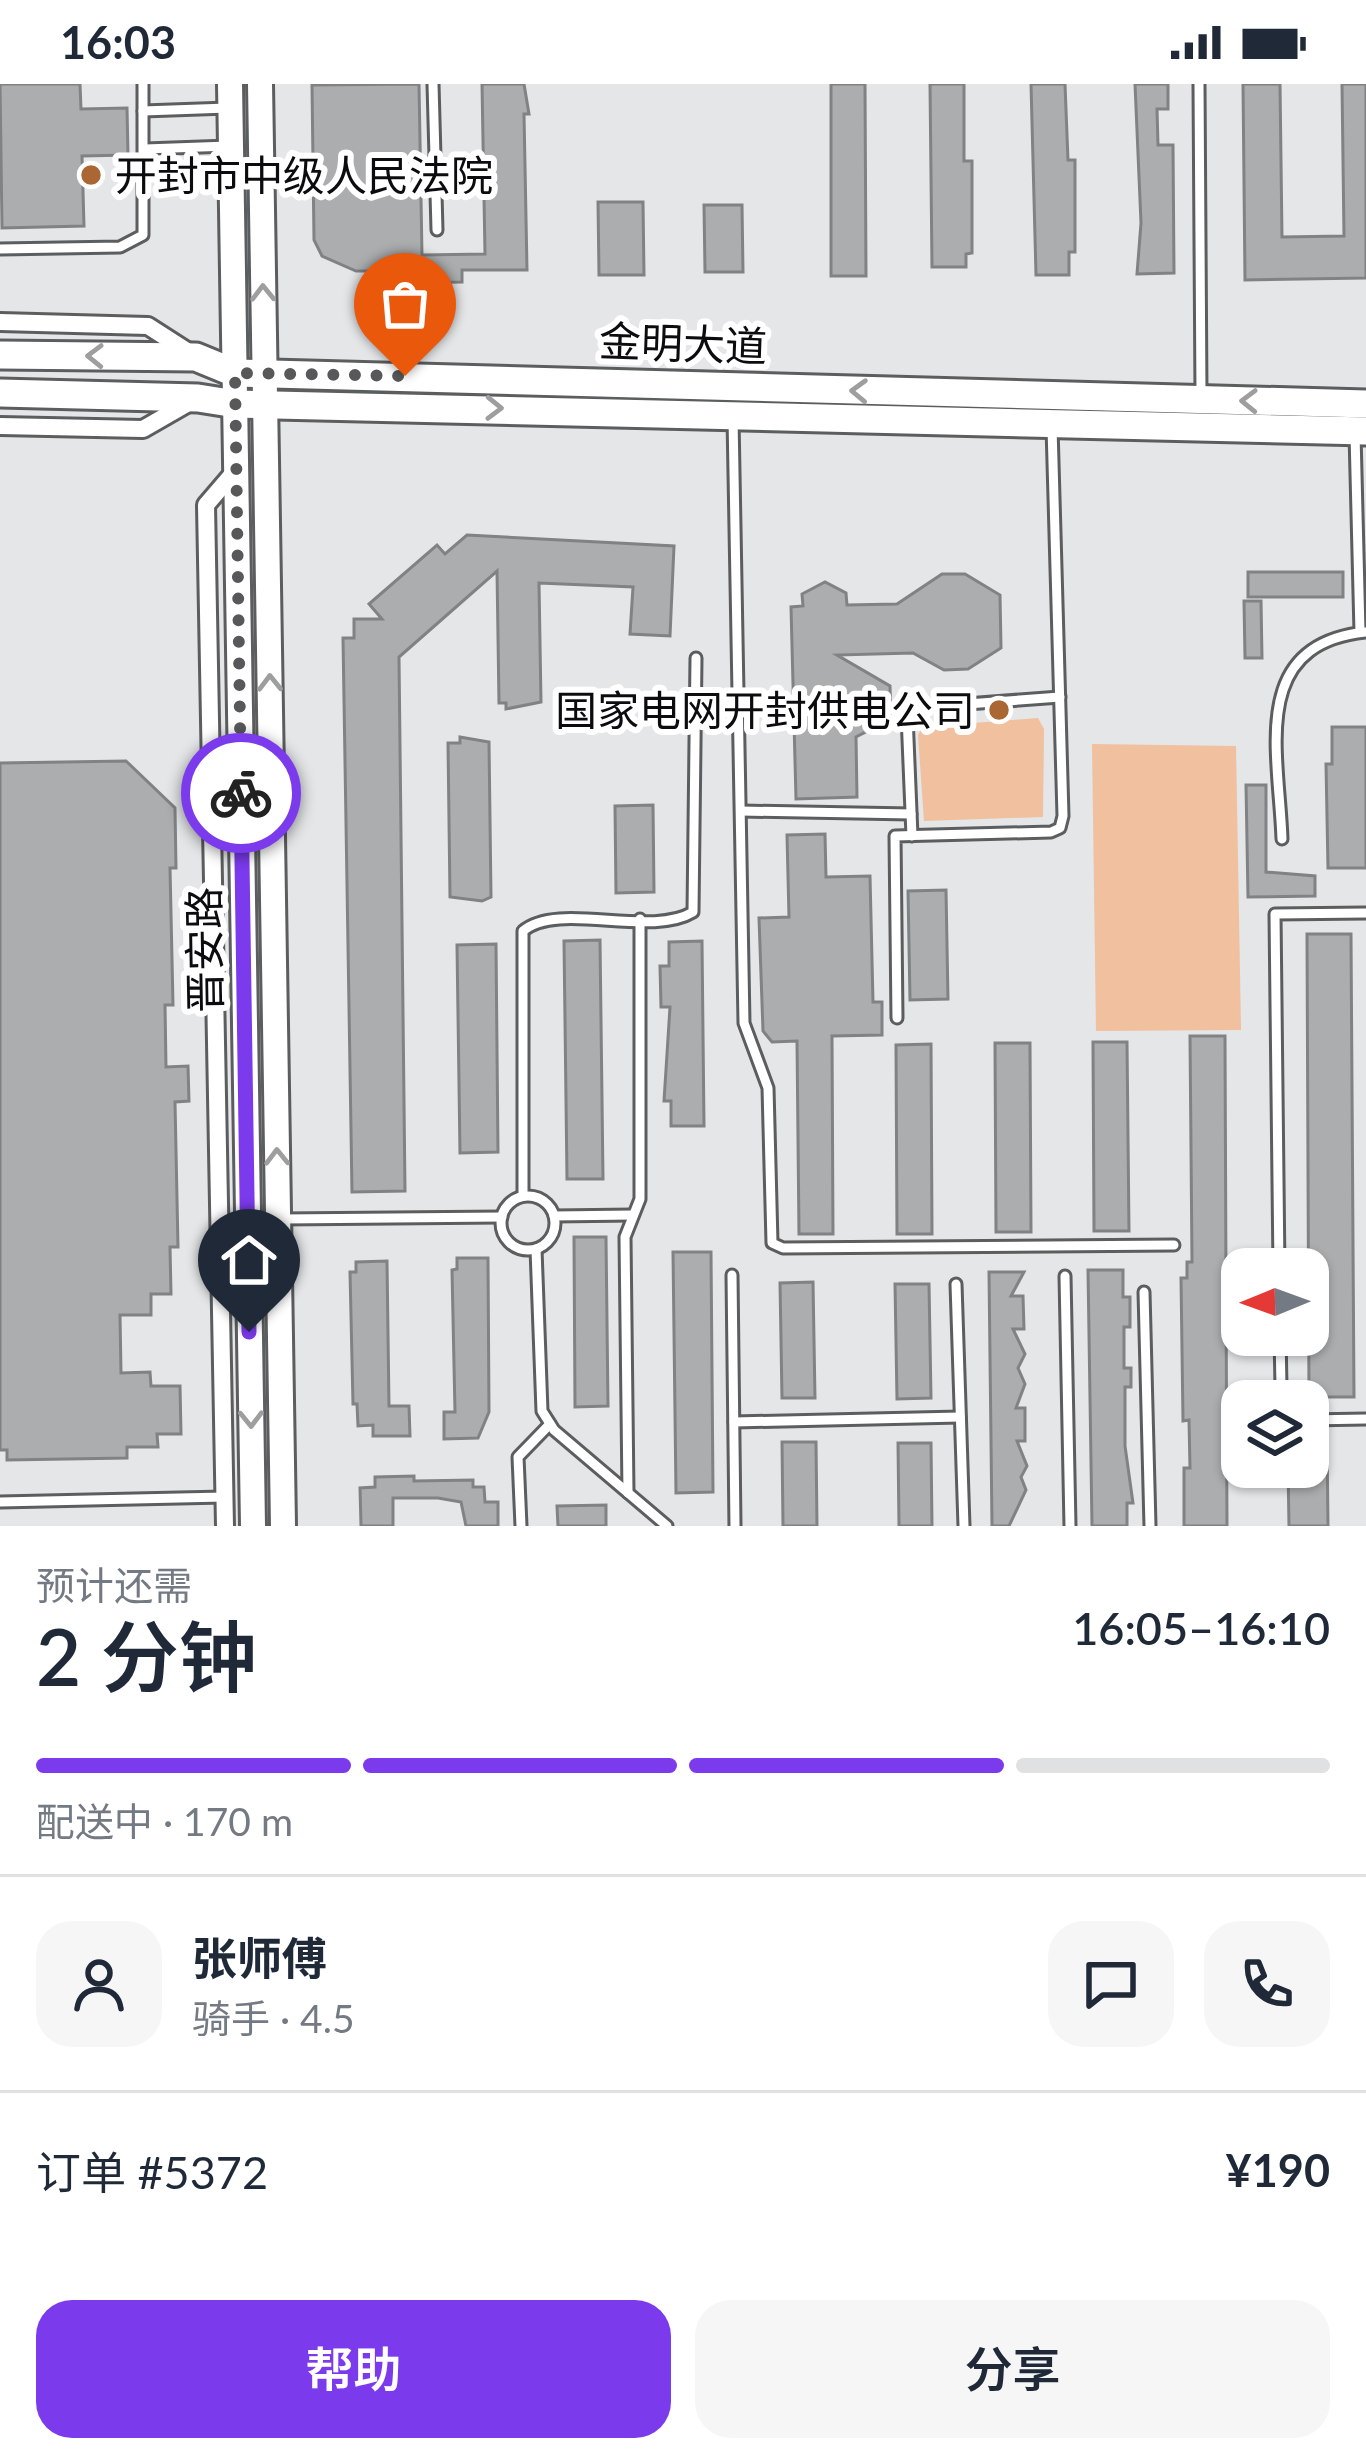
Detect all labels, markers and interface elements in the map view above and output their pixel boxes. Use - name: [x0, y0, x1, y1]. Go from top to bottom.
- text: 16:03: [60, 15, 176, 69]
- place label: 开封市中级人民法院: [115, 150, 493, 200]
- marker: 开封市中级人民法院: [78, 162, 104, 188]
- pin: [354, 253, 456, 376]
- icon: bag: [372, 271, 438, 337]
- one-way arrow: [250, 283, 276, 301]
- street label: 金明大道: [598, 315, 768, 371]
- one-way arrow: [85, 343, 103, 369]
- one-way arrow: [849, 378, 868, 404]
- one-way arrow: [1239, 389, 1258, 415]
- one-way arrow: [486, 395, 504, 421]
- one-way arrow: [257, 673, 283, 692]
- place label: 国家电网开封供电公司: [555, 685, 975, 735]
- marker: 国家电网开封供电公司: [986, 697, 1012, 723]
- courier: [181, 733, 301, 853]
- icon: bike: [208, 760, 274, 826]
- street label: 晋安路: [178, 887, 230, 1013]
- one-way arrow: [264, 1147, 290, 1166]
- pin: [198, 1209, 300, 1332]
- icon: home: [216, 1227, 282, 1293]
- north arrow: [1221, 1248, 1329, 1356]
- map controls: [1221, 1248, 1329, 1488]
- button: layers: [1221, 1380, 1329, 1488]
- one-way arrow: [237, 1410, 263, 1429]
- text: 预计还需: [36, 1562, 192, 1608]
- text: 16:05–16:10: [1072, 1601, 1330, 1655]
- text: 2 分钟: [36, 1609, 257, 1703]
- text: 配送中 · 170 m: [36, 1798, 293, 1844]
- button: person: [36, 1921, 162, 2047]
- button: chat: [1048, 1921, 1174, 2047]
- button: phone: [1204, 1921, 1330, 2047]
- text: 张师傅: [192, 1931, 327, 1985]
- text: 骑手 · 4.5: [192, 1995, 355, 2041]
- text: ¥190: [1226, 2143, 1330, 2197]
- text: 订单 #5372: [36, 2145, 268, 2199]
- button: 帮助: [36, 2300, 671, 2438]
- button: 分享: [695, 2300, 1330, 2438]

